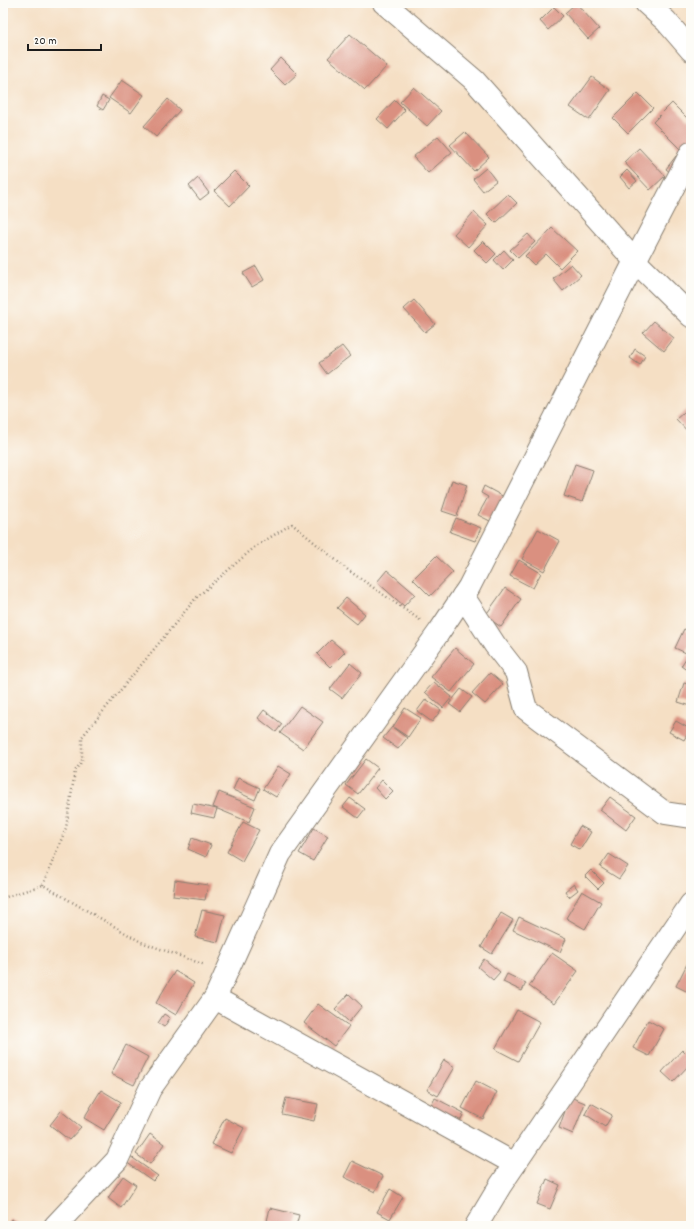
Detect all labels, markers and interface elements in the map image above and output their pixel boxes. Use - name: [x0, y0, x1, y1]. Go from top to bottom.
- scale bar: [28, 26, 101, 52]
- text: 20 m: [34, 33, 57, 50]

